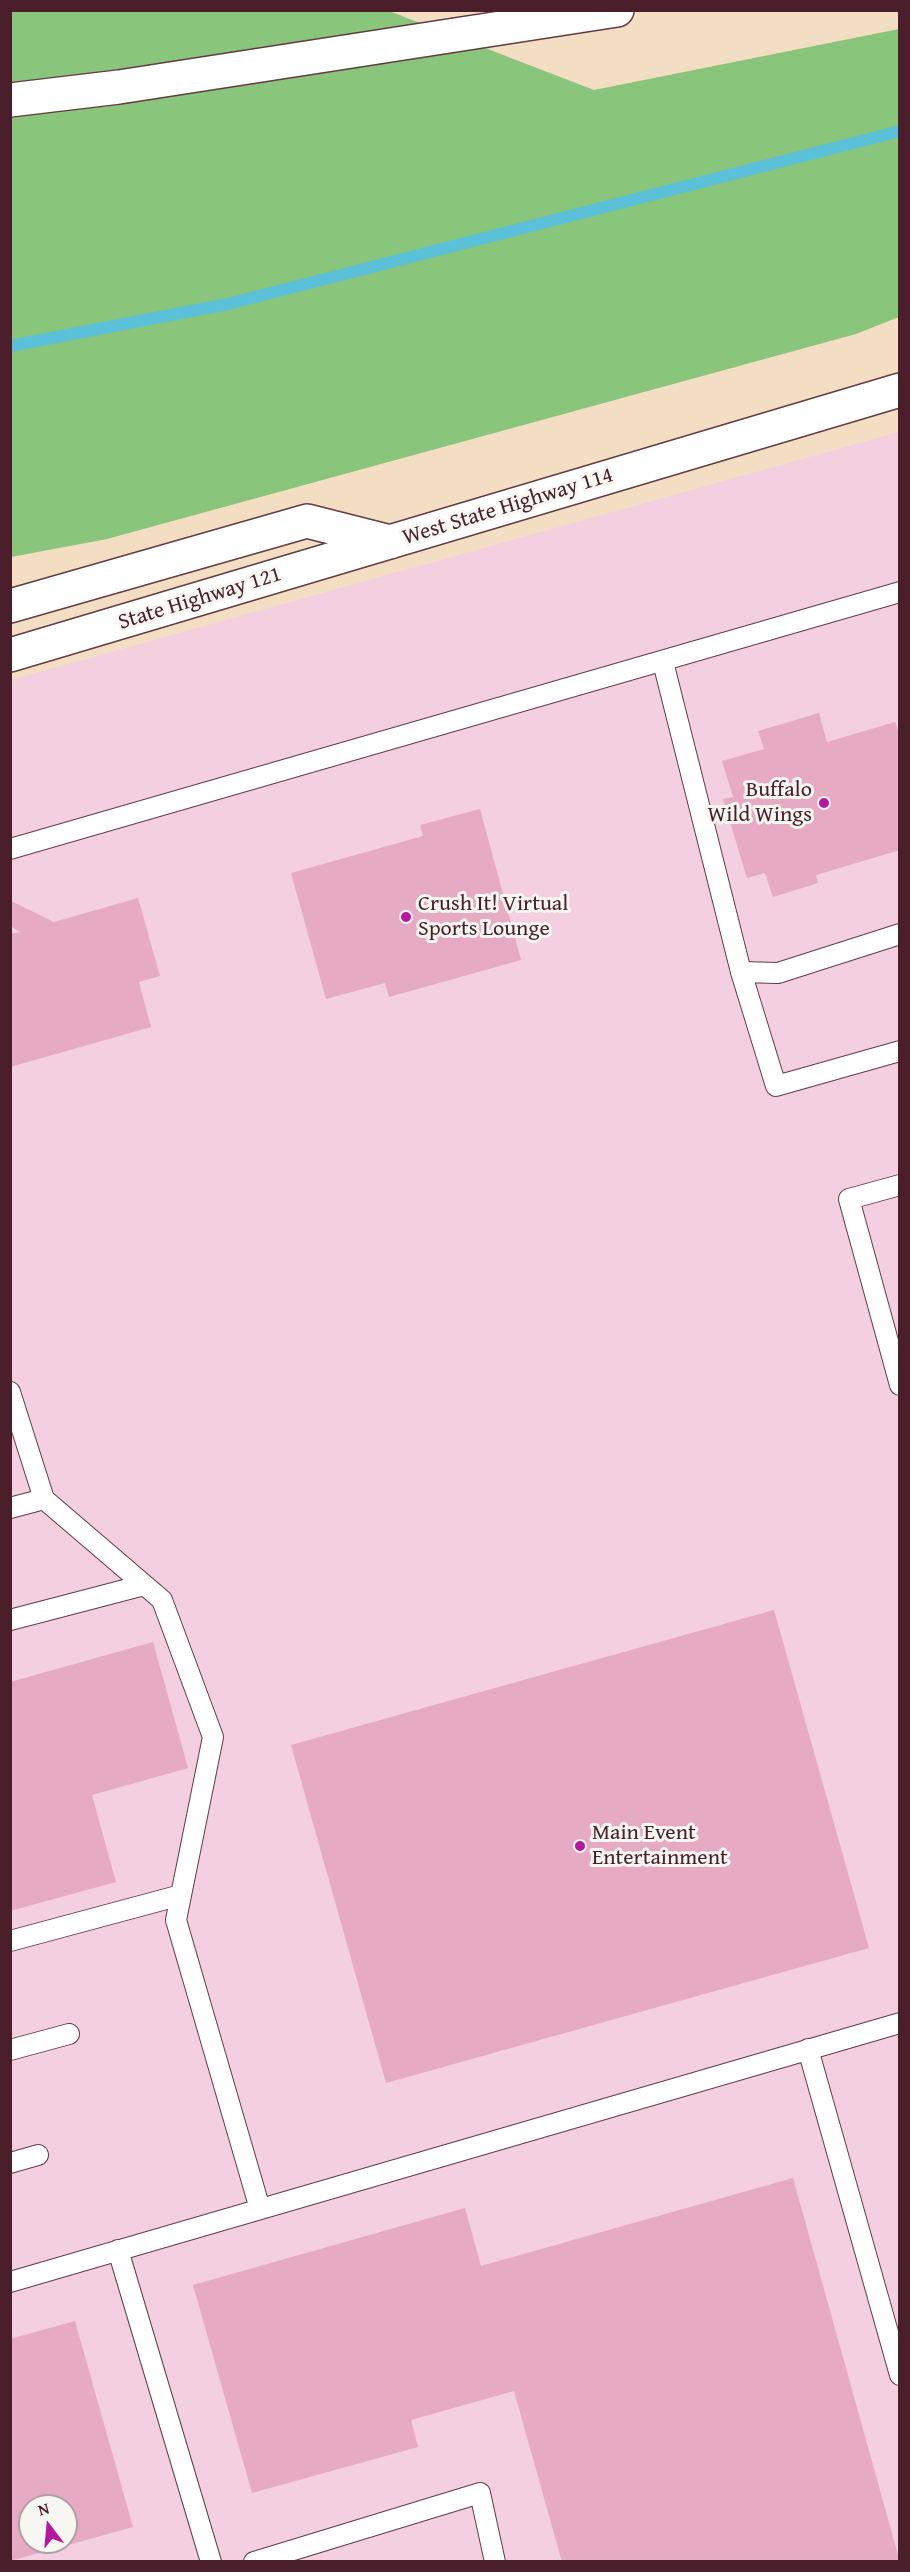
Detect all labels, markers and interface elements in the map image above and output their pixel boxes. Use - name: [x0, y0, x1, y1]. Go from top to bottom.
- street label: West State Highway 114: [400, 462, 616, 552]
- street label: State Highway 121: [115, 562, 285, 636]
- place label: Buffalo Wild Wings: [707, 777, 812, 828]
- marker: Buffalo Wild Wings: [817, 796, 831, 810]
- place label: Crush It! Virtual Sports Lounge: [418, 891, 568, 942]
- marker: Crush It! Virtual Sports Lounge: [399, 910, 413, 924]
- place label: Main Event Entertainment: [592, 1820, 728, 1872]
- marker: Main Event Entertainment: [573, 1839, 587, 1853]
- north arrow: [18, 2494, 78, 2554]
- text: N: [35, 2496, 52, 2522]

